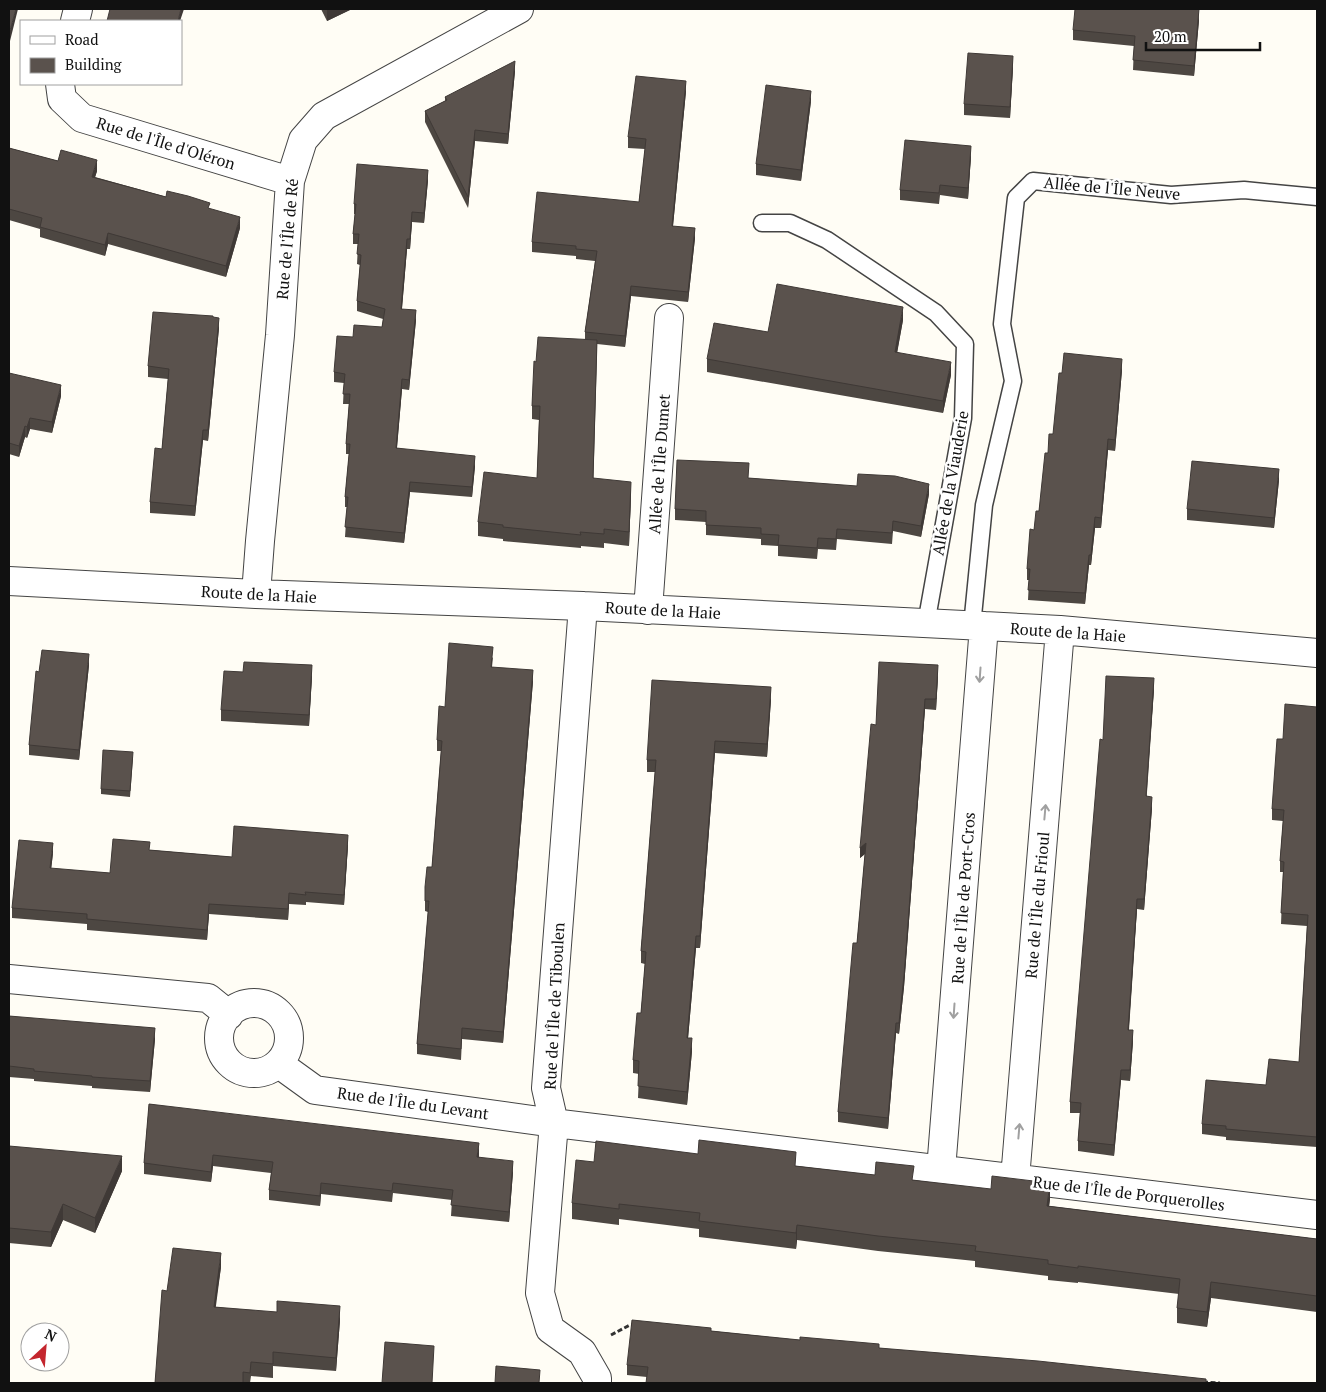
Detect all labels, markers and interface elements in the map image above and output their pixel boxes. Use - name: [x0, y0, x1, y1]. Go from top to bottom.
- legend: [20, 20, 182, 85]
- scale bar: [1146, 20, 1260, 52]
- text: 20 m: [1154, 26, 1187, 46]
- text: Road: [65, 29, 98, 49]
- text: Building: [65, 54, 123, 74]
- street label: Rue de l'Île d'Oléron: [94, 111, 239, 175]
- street label: Allée de l'Île Neuve: [1043, 171, 1181, 205]
- street label: Rue de l'Île de Ré: [271, 177, 303, 301]
- street label: Allée de l'Île Dumet: [643, 393, 675, 535]
- street label: Allée de la Viauderie: [926, 409, 974, 557]
- street label: Route de la Haie: [201, 580, 317, 608]
- street label: Route de la Haie: [605, 596, 721, 624]
- street label: Route de la Haie: [1009, 617, 1127, 647]
- one-way arrow: [976, 666, 985, 682]
- one-way arrow: [1040, 804, 1050, 820]
- street label: Rue de l'Île de Port-Cros: [946, 811, 980, 985]
- street label: Rue de l'Île du Frioul: [1020, 830, 1054, 979]
- street label: Rue de l'Île de Tiboulen: [539, 921, 569, 1090]
- one-way arrow: [949, 1003, 959, 1019]
- street label: Rue de l'Île du Levant: [336, 1081, 490, 1125]
- one-way arrow: [1014, 1123, 1024, 1139]
- street label: Rue de l'Île de Porquerolles: [1032, 1170, 1226, 1216]
- north arrow: [20, 1322, 70, 1372]
- text: N: [42, 1324, 60, 1346]

